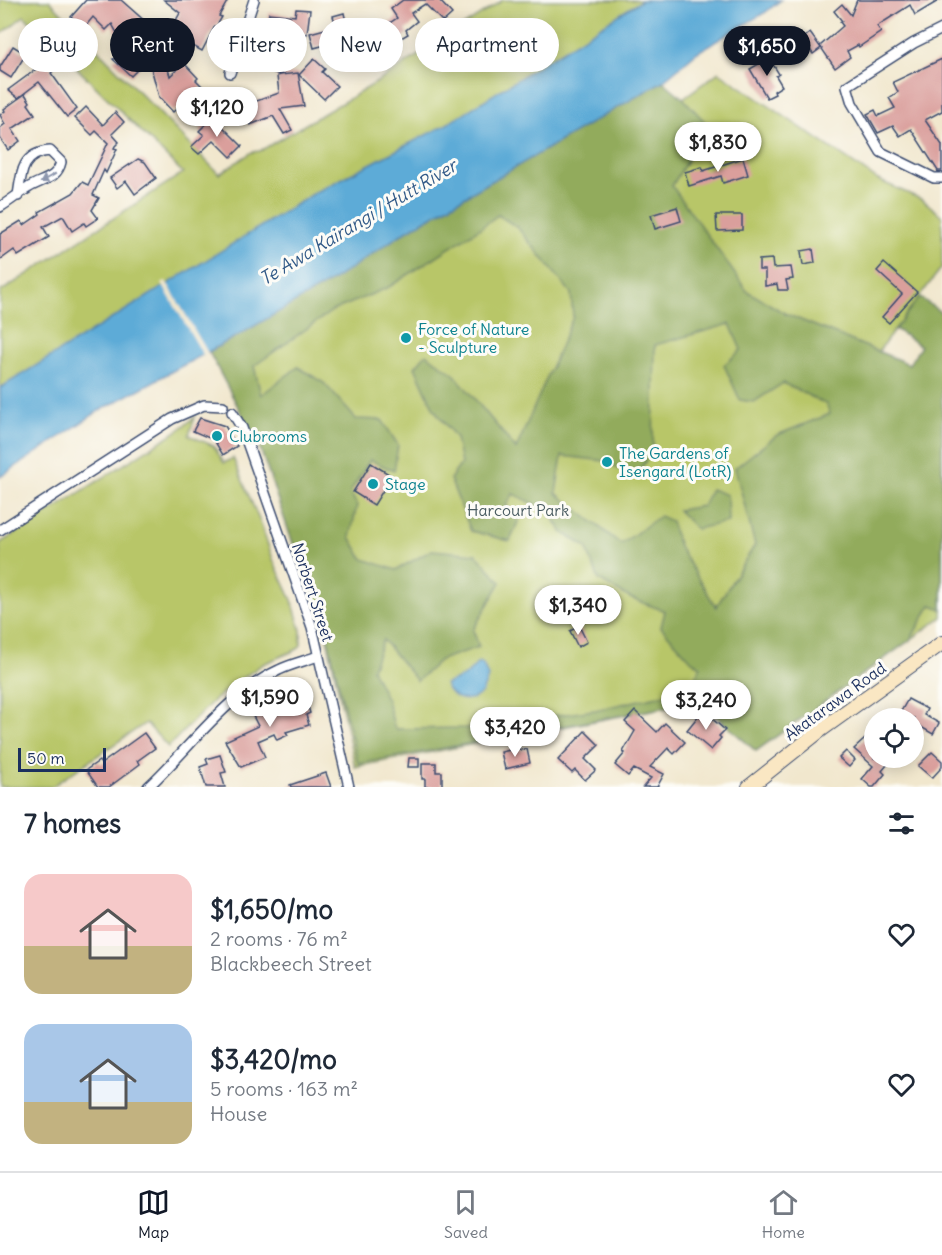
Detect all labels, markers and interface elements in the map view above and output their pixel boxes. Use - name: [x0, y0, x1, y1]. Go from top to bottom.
- chip: Buy: [18, 18, 98, 72]
- chip: Rent: [110, 18, 195, 72]
- chip: Filters: [207, 18, 307, 72]
- chip: New: [319, 18, 403, 72]
- chip: Apartment: [415, 18, 559, 72]
- pin: $1,650: [718, 26, 816, 77]
- text: $1,650: [737, 33, 797, 58]
- pin: $1,120: [168, 87, 266, 138]
- text: $1,120: [190, 94, 244, 119]
- pin: $1,830: [669, 122, 767, 173]
- text: $1,830: [689, 129, 747, 154]
- water label: Te Awa Kairangi / Hutt River: [255, 153, 463, 290]
- one-way arrow: [39, 172, 56, 183]
- place label: Force of Nature - Sculpture: [418, 319, 529, 357]
- marker: Force of Nature - Sculpture: [399, 331, 413, 345]
- place label: Clubrooms: [229, 426, 307, 446]
- marker: Clubrooms: [210, 429, 224, 443]
- place label: The Gardens of Isengard (LotR): [619, 443, 732, 481]
- marker: The Gardens of Isengard (LotR): [600, 455, 614, 469]
- place label: Stage: [385, 474, 426, 494]
- marker: Stage: [366, 477, 380, 491]
- park label: Harcourt Park: [467, 500, 569, 520]
- street label: Norbert Street: [288, 540, 339, 644]
- pin: $1,340: [529, 585, 627, 636]
- text: $1,340: [549, 592, 607, 617]
- street label: Akatarawa Road: [780, 657, 890, 745]
- pin: $1,590: [221, 677, 319, 728]
- pin: $3,240: [657, 680, 755, 731]
- text: $1,590: [240, 684, 300, 709]
- text: $3,240: [675, 687, 737, 712]
- pin: $3,420: [466, 707, 564, 758]
- map controls: [864, 708, 924, 768]
- button: locate: [864, 708, 924, 768]
- text: $3,420: [484, 714, 546, 739]
- scale bar: [18, 745, 106, 772]
- text: 50 m: [27, 748, 65, 768]
- text: 7 homes: [24, 807, 121, 840]
- icon: filters: [885, 807, 918, 840]
- text: $1,650/mo: [210, 893, 333, 926]
- icon: home: [72, 898, 144, 970]
- icon: heart: [885, 918, 918, 951]
- text: 2 rooms · 76 m²: [210, 926, 348, 951]
- text: Blackbeech Street: [210, 951, 372, 976]
- text: $3,420/mo: [210, 1043, 337, 1076]
- icon: home: [72, 1048, 144, 1120]
- icon: heart: [885, 1068, 918, 1101]
- text: 5 rooms · 163 m²: [210, 1076, 358, 1101]
- text: House: [210, 1101, 267, 1126]
- tab: Map: [137, 1186, 170, 1242]
- tab: Saved: [444, 1186, 488, 1242]
- tab: Home: [762, 1186, 805, 1242]

